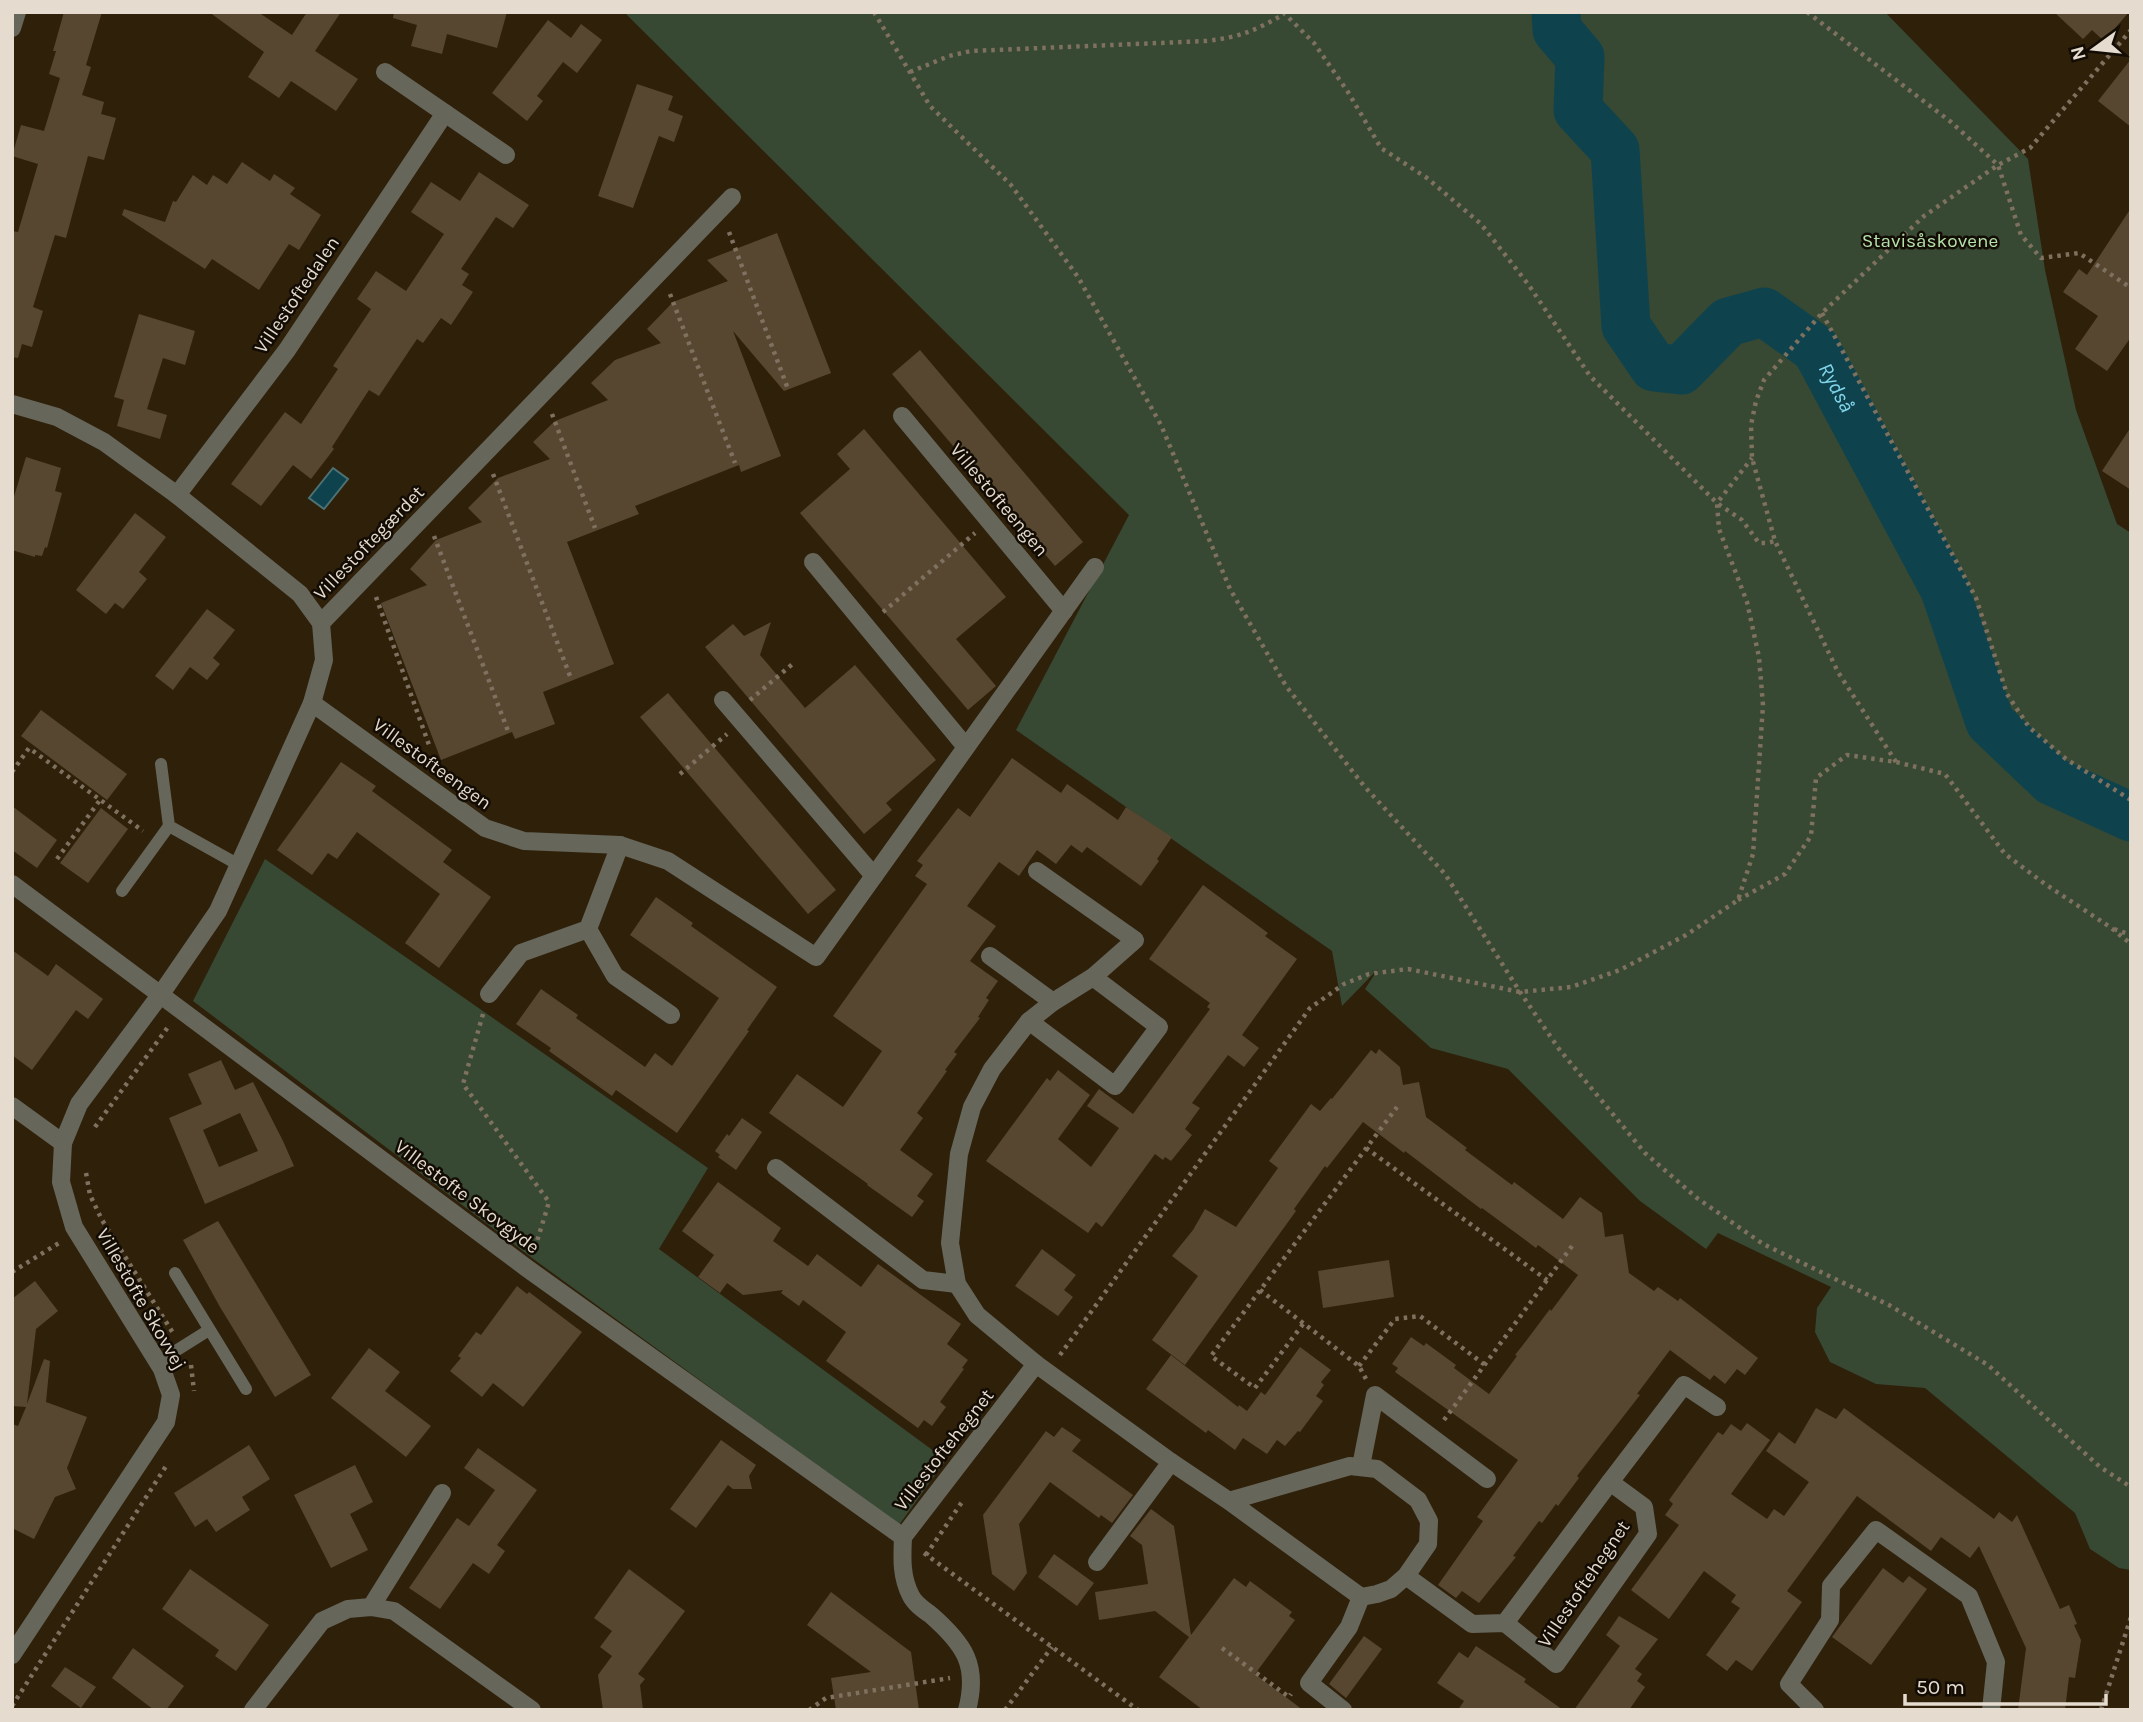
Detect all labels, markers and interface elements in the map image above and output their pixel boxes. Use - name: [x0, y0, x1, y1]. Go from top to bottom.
- north arrow: [2059, 14, 2129, 84]
- text: N: [2066, 44, 2091, 63]
- park label: Stavisåskovene: [1862, 230, 1998, 252]
- street label: Villestoftedalen: [250, 233, 344, 357]
- water label: Rydså: [1814, 358, 1859, 416]
- street label: Villestofteengen: [945, 439, 1053, 561]
- street label: Villestoftegærdet: [309, 482, 429, 604]
- street label: Villestofteengen: [369, 714, 495, 814]
- street label: Villestofte Skovgyde: [390, 1136, 544, 1258]
- street label: Villestofte Skovvej: [92, 1224, 190, 1374]
- street label: Villestoftehegnet: [890, 1385, 998, 1515]
- street label: Villestoftehegnet: [1534, 1517, 1634, 1651]
- scale bar: [1905, 1662, 2106, 1706]
- text: 50 m: [1916, 1675, 1965, 1699]

